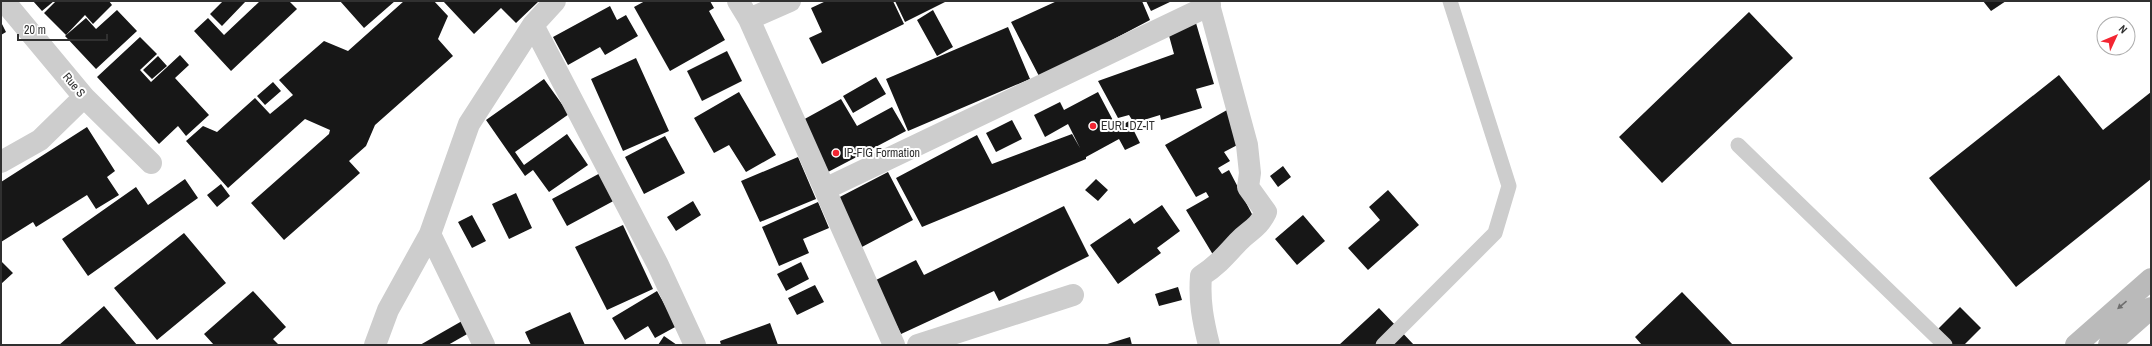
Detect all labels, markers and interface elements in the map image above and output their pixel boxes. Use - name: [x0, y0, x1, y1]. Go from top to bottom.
- scale bar: [18, 16, 107, 42]
- north arrow: [2096, 16, 2136, 56]
- text: 20 m: [24, 22, 46, 38]
- text: N: [2116, 22, 2130, 36]
- street label: Rue S: [59, 69, 89, 101]
- place label: EURL DZ-IT: [1101, 118, 1155, 134]
- marker: EURL DZ-IT: [1088, 121, 1098, 131]
- place label: IP-FIG Formation: [844, 145, 920, 161]
- marker: IP-FIG Formation: [831, 148, 841, 158]
- one-way arrow: [2117, 300, 2126, 309]

